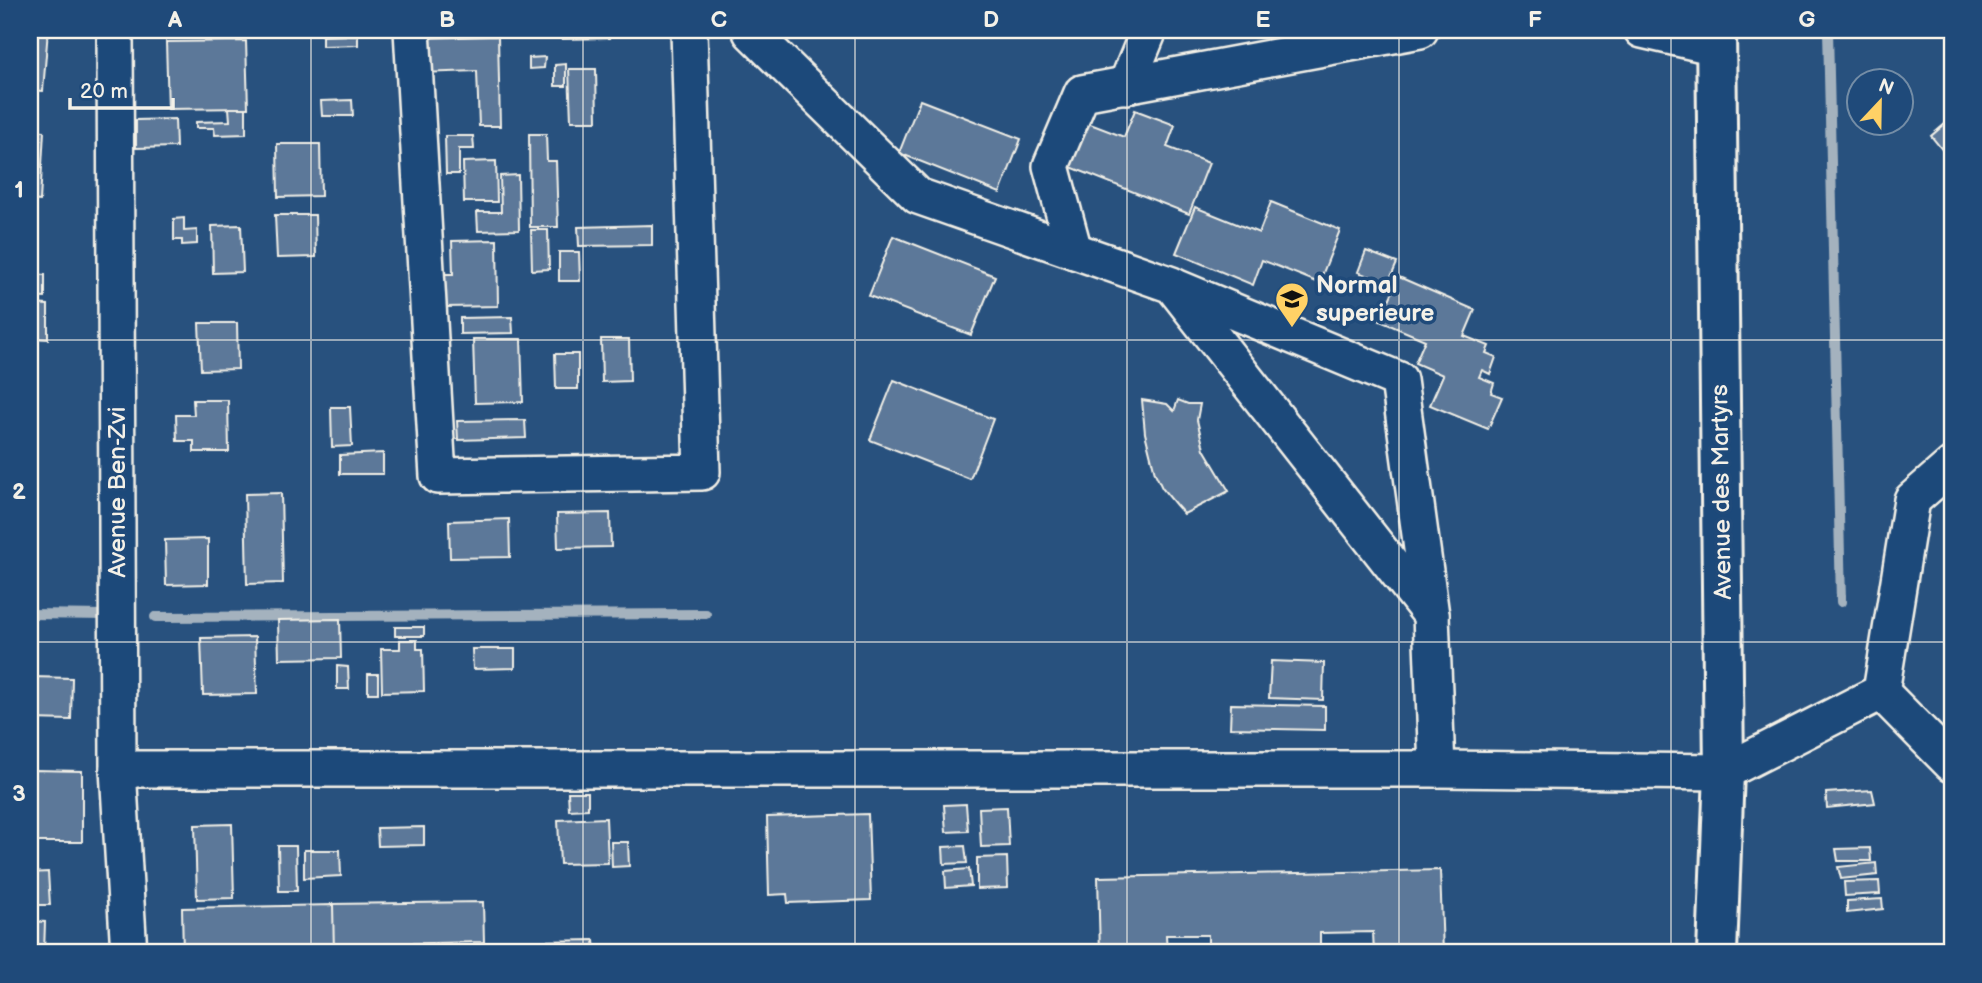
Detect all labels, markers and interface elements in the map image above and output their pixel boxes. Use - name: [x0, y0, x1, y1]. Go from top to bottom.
- text: A: [167, 6, 183, 34]
- text: B: [439, 6, 455, 34]
- text: C: [711, 6, 727, 34]
- text: D: [983, 6, 999, 34]
- text: E: [1256, 6, 1271, 34]
- text: F: [1528, 6, 1542, 34]
- text: G: [1799, 6, 1816, 34]
- scale bar: [70, 66, 173, 110]
- north arrow: [1846, 66, 1916, 136]
- text: N: [1875, 74, 1897, 101]
- text: 20 m: [80, 79, 128, 104]
- text: 1: [14, 176, 24, 204]
- place label: Normal superieure: [1316, 271, 1435, 328]
- school or university icon: Normal superieure: [1273, 280, 1311, 329]
- street label: Avenue des Martyrs: [1705, 384, 1738, 600]
- street label: Avenue Ben-Zvi: [103, 407, 132, 577]
- text: 2: [12, 478, 26, 506]
- text: 3: [12, 780, 26, 808]

